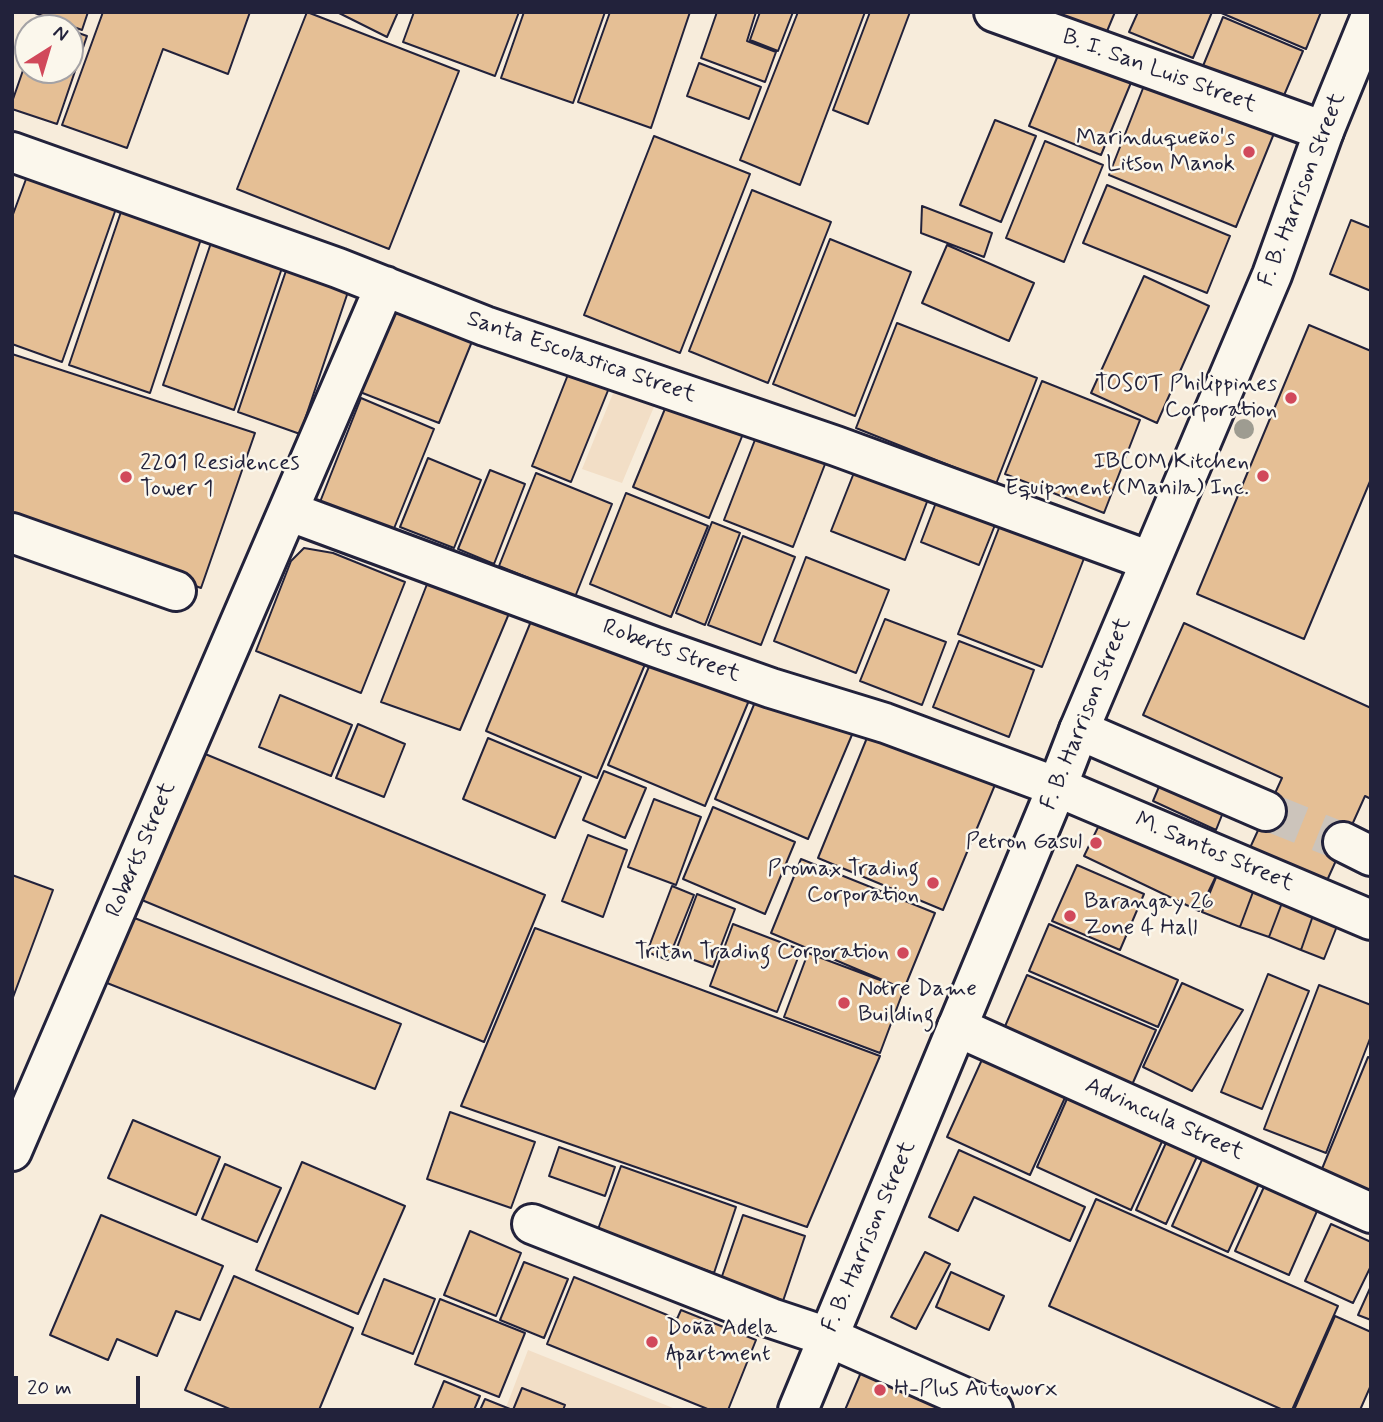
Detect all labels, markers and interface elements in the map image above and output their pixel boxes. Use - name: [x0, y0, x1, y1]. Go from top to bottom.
- north arrow: [14, 14, 84, 84]
- text: N: [48, 20, 73, 47]
- street label: B. I. San Luis Street: [1058, 24, 1260, 120]
- street label: F. B. Harrison Street: [1253, 89, 1353, 291]
- place label: Marinduqueño's Litson Manok: [1076, 125, 1235, 179]
- marker: Marinduqueño's Litson Manok: [1241, 144, 1257, 160]
- street label: Santa Escolastica Street: [463, 306, 699, 410]
- place label: TOSOT Philippines Corporation: [1095, 371, 1277, 425]
- marker: TOSOT Philippines Corporation: [1283, 390, 1299, 406]
- place label: IBCOM Kitchen Equipment (Manila) Inc.: [1005, 449, 1249, 503]
- place label: 2201 Residences Tower 1: [140, 450, 299, 504]
- marker: IBCOM Kitchen Equipment (Manila) Inc.: [1255, 468, 1271, 484]
- marker: 2201 Residences Tower 1: [118, 469, 134, 485]
- street label: Roberts Street: [598, 614, 744, 690]
- street label: F. B. Harrison Street: [1036, 614, 1138, 814]
- street label: Roberts Street: [101, 778, 183, 922]
- street label: M. Santos Street: [1131, 807, 1297, 899]
- place label: Petron Gasul: [966, 829, 1082, 857]
- marker: Petron Gasul: [1088, 835, 1104, 851]
- place label: Promax Trading Corporation: [767, 856, 919, 910]
- marker: Promax Trading Corporation: [925, 875, 941, 891]
- place label: Barangay 26 Zone 4 Hall: [1084, 889, 1214, 943]
- marker: Barangay 26 Zone 4 Hall: [1062, 908, 1078, 924]
- place label: Tritan Trading Corporation: [635, 939, 889, 967]
- marker: Tritan Trading Corporation: [895, 945, 911, 961]
- place label: Notre Dame Building: [858, 976, 977, 1030]
- marker: Notre Dame Building: [836, 995, 852, 1011]
- street label: Advincula Street: [1080, 1073, 1248, 1167]
- street label: F. B. Harrison Street: [817, 1137, 923, 1337]
- place label: Doña Adela Apartment: [666, 1315, 777, 1369]
- marker: Doña Adela Apartment: [644, 1334, 660, 1350]
- scale bar: [18, 1362, 144, 1406]
- text: 20 m: [27, 1374, 72, 1402]
- place label: H-Plus Autoworx: [894, 1376, 1058, 1404]
- marker: H-Plus Autoworx: [872, 1382, 888, 1398]

